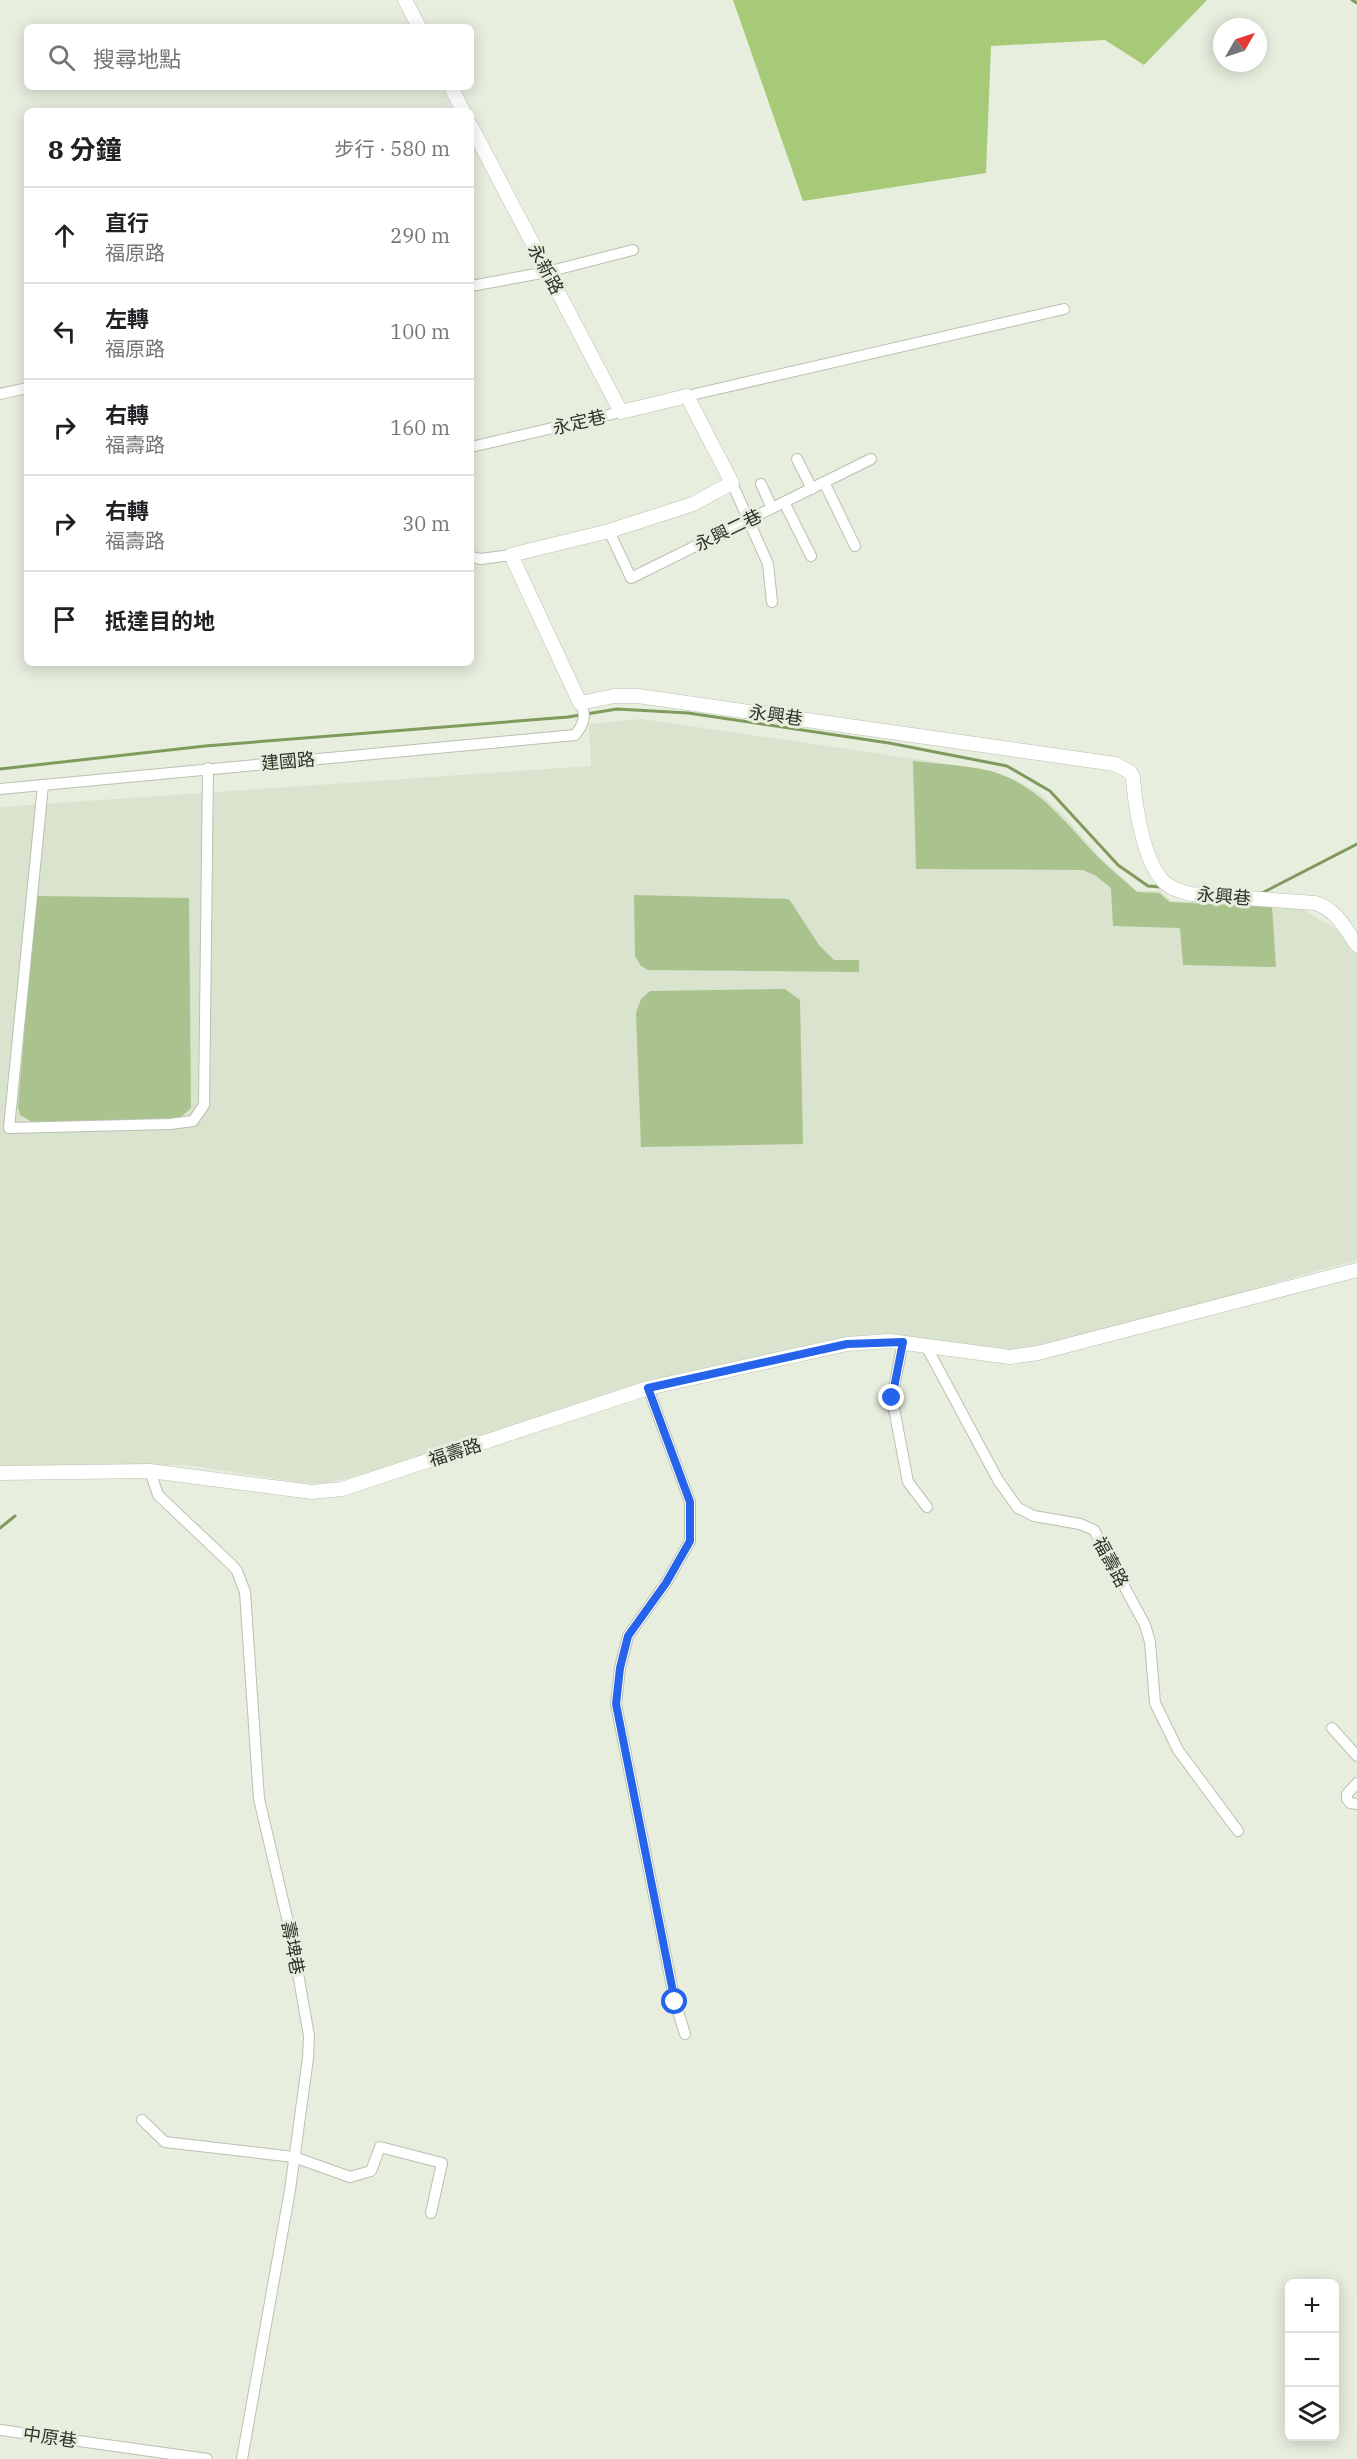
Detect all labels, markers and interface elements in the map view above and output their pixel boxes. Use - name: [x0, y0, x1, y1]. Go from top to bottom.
- north arrow: [1213, 18, 1267, 72]
- search box: [24, 24, 474, 90]
- icon: search: [45, 41, 78, 74]
- text: 搜尋地點: [93, 44, 181, 73]
- text: 8 分鐘: [48, 132, 122, 166]
- text: 步行 · 580 m: [335, 135, 450, 162]
- text: 直行: [105, 208, 149, 237]
- icon: ahead: [48, 219, 81, 252]
- text: 290 m: [390, 222, 450, 249]
- text: 福原路: [105, 239, 165, 266]
- street label: 永新路: [523, 240, 569, 298]
- text: 左轉: [105, 304, 149, 333]
- icon: left: [48, 315, 81, 348]
- text: 100 m: [390, 318, 450, 345]
- text: 福原路: [105, 335, 165, 362]
- text: 右轉: [105, 400, 149, 429]
- street label: 永定巷: [550, 405, 608, 439]
- icon: right: [48, 411, 81, 444]
- text: 160 m: [390, 414, 450, 441]
- text: 福壽路: [105, 431, 165, 458]
- text: 右轉: [105, 496, 149, 525]
- street label: 永興二巷: [691, 504, 765, 556]
- icon: right: [48, 507, 81, 540]
- text: 30 m: [402, 510, 450, 537]
- text: 福壽路: [105, 527, 165, 554]
- icon: arrive: [48, 603, 81, 636]
- text: 抵達目的地: [105, 606, 215, 635]
- street label: 永興巷: [748, 700, 804, 730]
- street label: 建國路: [260, 747, 316, 775]
- street label: 永興巷: [1196, 882, 1252, 910]
- route end: [878, 1384, 904, 1410]
- street label: 福壽路: [426, 1433, 484, 1471]
- street label: 福壽路: [1088, 1533, 1134, 1591]
- street label: 壽埤巷: [277, 1919, 309, 1977]
- route start: [661, 1988, 687, 2014]
- map controls: [1285, 2279, 1339, 2441]
- button: +: [1285, 2279, 1339, 2333]
- button: −: [1285, 2333, 1339, 2387]
- button: layers: [1285, 2387, 1339, 2441]
- street label: 中原巷: [22, 2422, 78, 2452]

